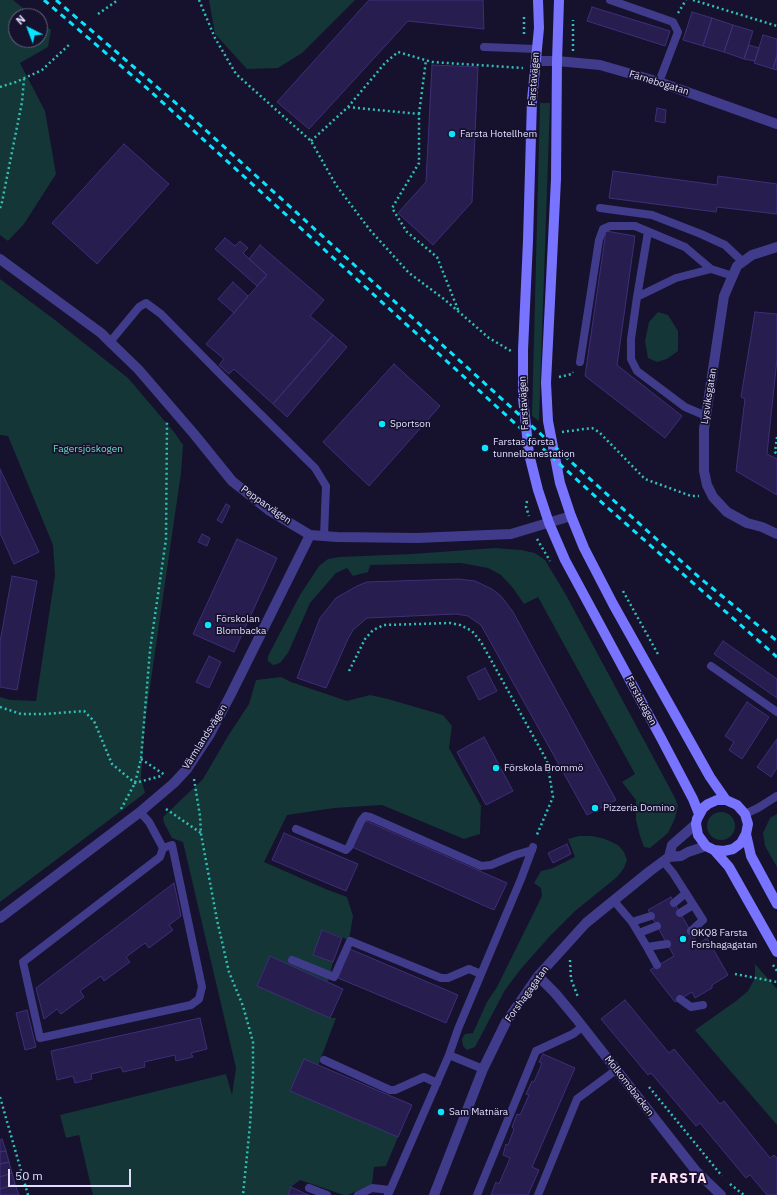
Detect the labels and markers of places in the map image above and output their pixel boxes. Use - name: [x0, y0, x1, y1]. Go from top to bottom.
- place label: Farsta Hotellhem: [460, 128, 537, 140]
- marker: Farsta Hotellhem: [447, 129, 457, 139]
- place label: Sportson: [390, 418, 431, 430]
- marker: Sportson: [377, 419, 387, 429]
- place label: Farstas första tunnelbanestation: [493, 436, 575, 460]
- marker: Farstas första tunnelbanestation: [480, 443, 490, 453]
- place label: Förskolan Blombacka: [216, 613, 266, 636]
- marker: Förskolan Blombacka: [203, 620, 213, 630]
- place label: Förskola Brommö: [504, 762, 583, 774]
- marker: Förskola Brommö: [491, 763, 501, 773]
- place label: Pizzeria Domino: [603, 802, 675, 814]
- marker: Pizzeria Domino: [590, 803, 600, 813]
- place label: OKQ8 Farsta Forshagagatan: [691, 927, 757, 950]
- marker: OKQ8 Farsta Forshagagatan: [678, 934, 688, 944]
- place label: Sam Matnära: [449, 1106, 508, 1118]
- marker: Sam Matnära: [436, 1107, 446, 1117]

